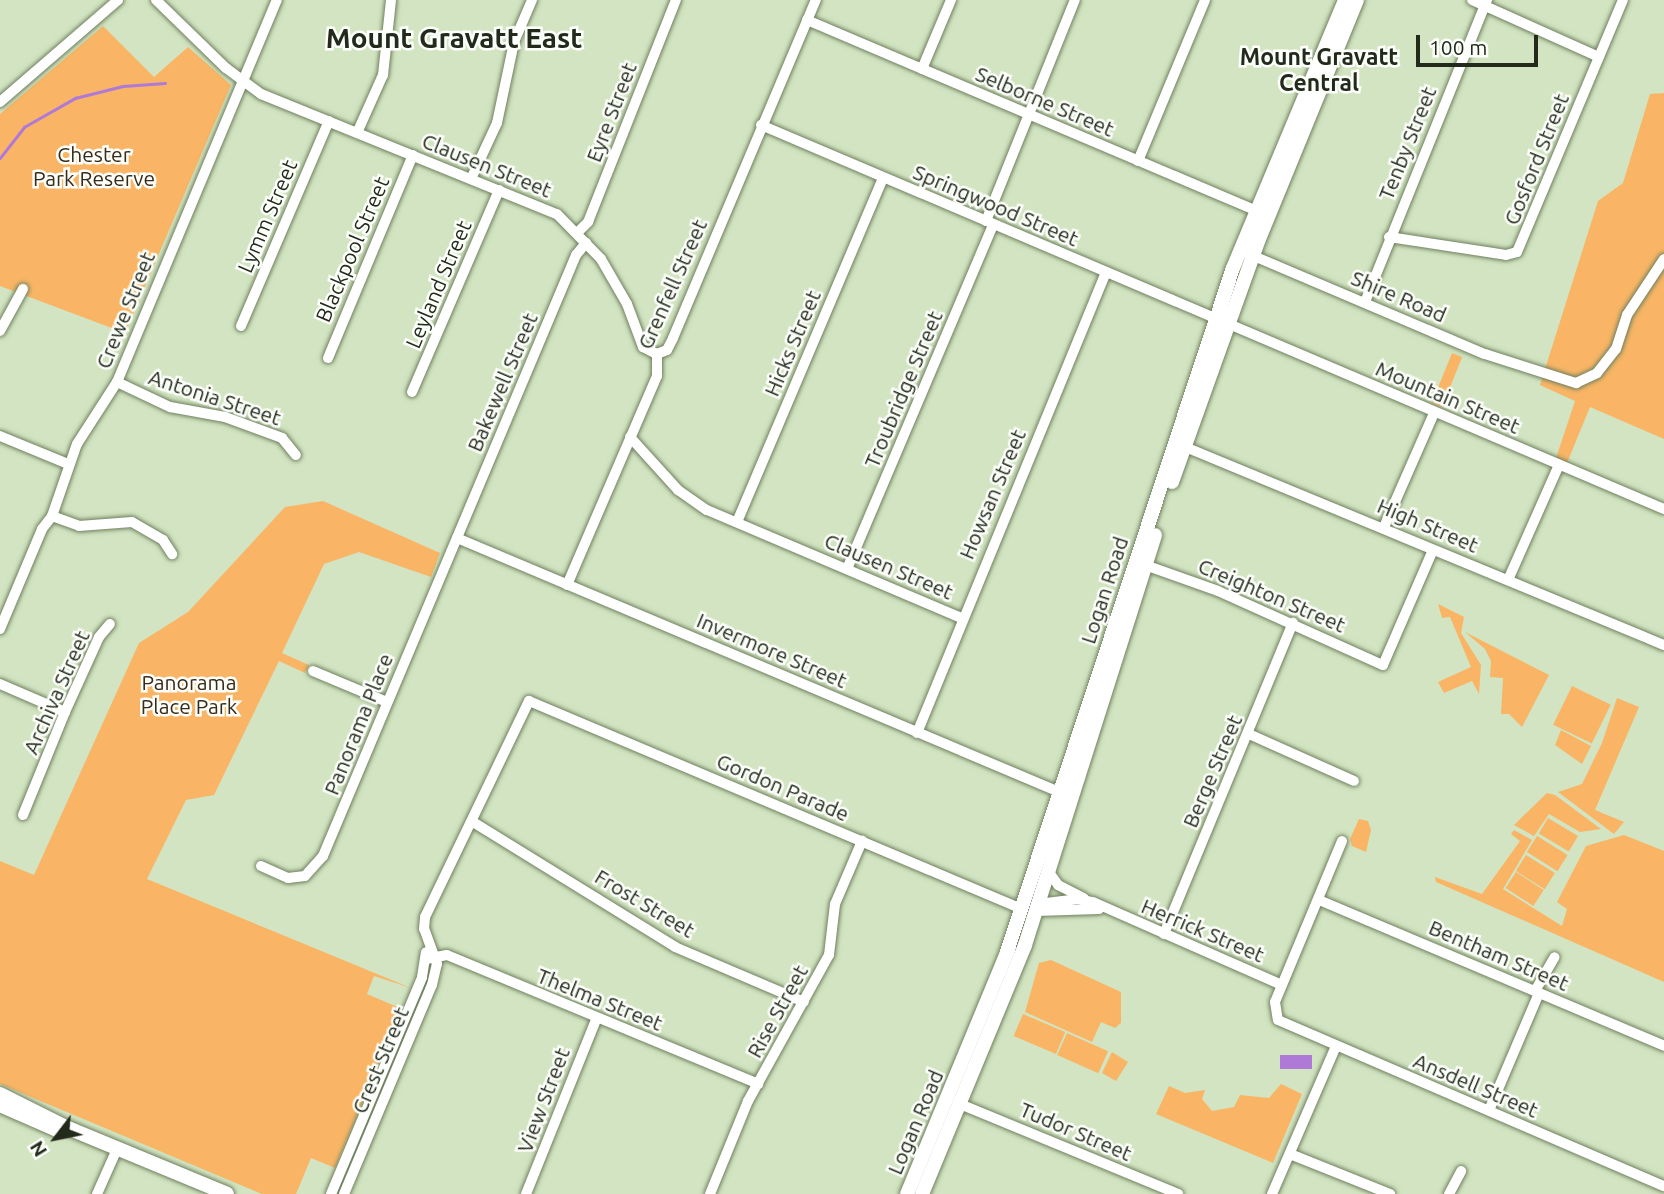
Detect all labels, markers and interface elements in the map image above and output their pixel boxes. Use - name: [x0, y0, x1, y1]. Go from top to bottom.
- district label: Mount Gravatt East: [326, 21, 582, 55]
- scale bar: [1419, 21, 1542, 65]
- text: 100 m: [1429, 35, 1487, 59]
- district label: Mount Gravatt Central: [1240, 43, 1398, 97]
- street label: Eyre Street: [580, 59, 642, 165]
- street label: Selborne Street: [972, 61, 1118, 141]
- street label: Tenby Street: [1373, 83, 1441, 203]
- street label: Gosford Street: [1498, 90, 1574, 228]
- street label: Clausen Street: [419, 128, 555, 202]
- park label: Chester Park Reserve: [33, 141, 155, 191]
- street label: Lymm Street: [232, 156, 302, 276]
- street label: Springwood Street: [910, 159, 1082, 251]
- street label: Blackpool Street: [310, 172, 394, 326]
- street label: Grenfell Street: [632, 215, 712, 353]
- street label: Leyland Street: [400, 216, 476, 352]
- street label: Crewe Street: [90, 248, 160, 372]
- street label: Shire Road: [1348, 265, 1450, 327]
- street label: Hicks Street: [758, 286, 826, 400]
- street label: Troubridge Street: [859, 307, 947, 471]
- street label: Bakewell Street: [461, 309, 543, 455]
- street label: Mountain Street: [1372, 355, 1524, 439]
- street label: Antonia Street: [146, 364, 284, 430]
- street label: Howsan Street: [953, 425, 1031, 563]
- street label: High Street: [1374, 492, 1482, 558]
- street label: Clausen Street: [821, 528, 957, 604]
- street label: Logan Road: [1075, 533, 1133, 647]
- street label: Creighton Street: [1195, 553, 1349, 637]
- street label: Invermore Street: [693, 607, 851, 693]
- street label: Archiva Street: [17, 626, 95, 758]
- street label: Panorama Place: [318, 650, 398, 798]
- park label: Panorama Place Park: [141, 669, 237, 719]
- street label: Berge Street: [1177, 711, 1247, 831]
- street label: Gordon Parade: [713, 748, 853, 826]
- street label: Frost Street: [591, 863, 699, 943]
- street label: Herrick Street: [1138, 893, 1268, 967]
- street label: Bentham Street: [1425, 914, 1573, 996]
- street label: Rise Street: [741, 960, 813, 1062]
- street label: Thelma Street: [534, 962, 666, 1036]
- street label: Crest Street: [346, 1003, 414, 1117]
- street label: View Street: [511, 1044, 575, 1156]
- street label: Ansdell Street: [1410, 1047, 1542, 1123]
- street label: Logan Road: [882, 1066, 948, 1178]
- street label: Tudor Street: [1016, 1096, 1136, 1166]
- north arrow: [21, 1103, 91, 1173]
- text: N: [25, 1137, 51, 1161]

